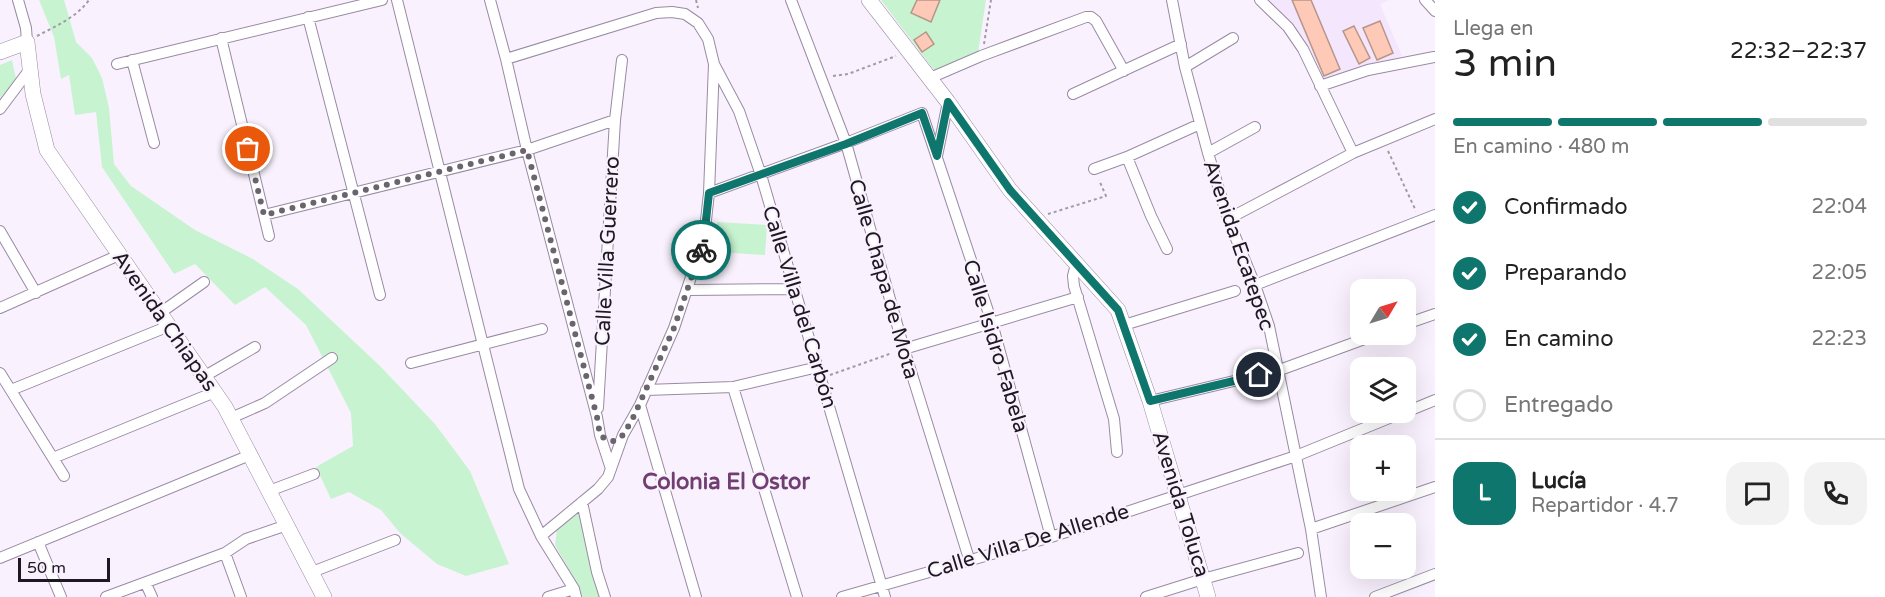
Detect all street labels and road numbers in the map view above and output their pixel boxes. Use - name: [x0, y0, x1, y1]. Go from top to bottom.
- street label: Calle Villa Guerrero: [590, 155, 625, 347]
- street label: Avenida Ecatepec: [1198, 157, 1279, 334]
- street label: Calle Chapa de Mota: [843, 176, 924, 382]
- street label: Calle Villa del Carbón: [757, 203, 842, 411]
- street label: Avenida Chiapas: [107, 246, 222, 396]
- street label: Calle Isidro Fabela: [957, 257, 1034, 436]
- street label: Avenida Toluca: [1146, 428, 1215, 580]
- street label: Calle Villa De Allende: [924, 499, 1132, 584]

